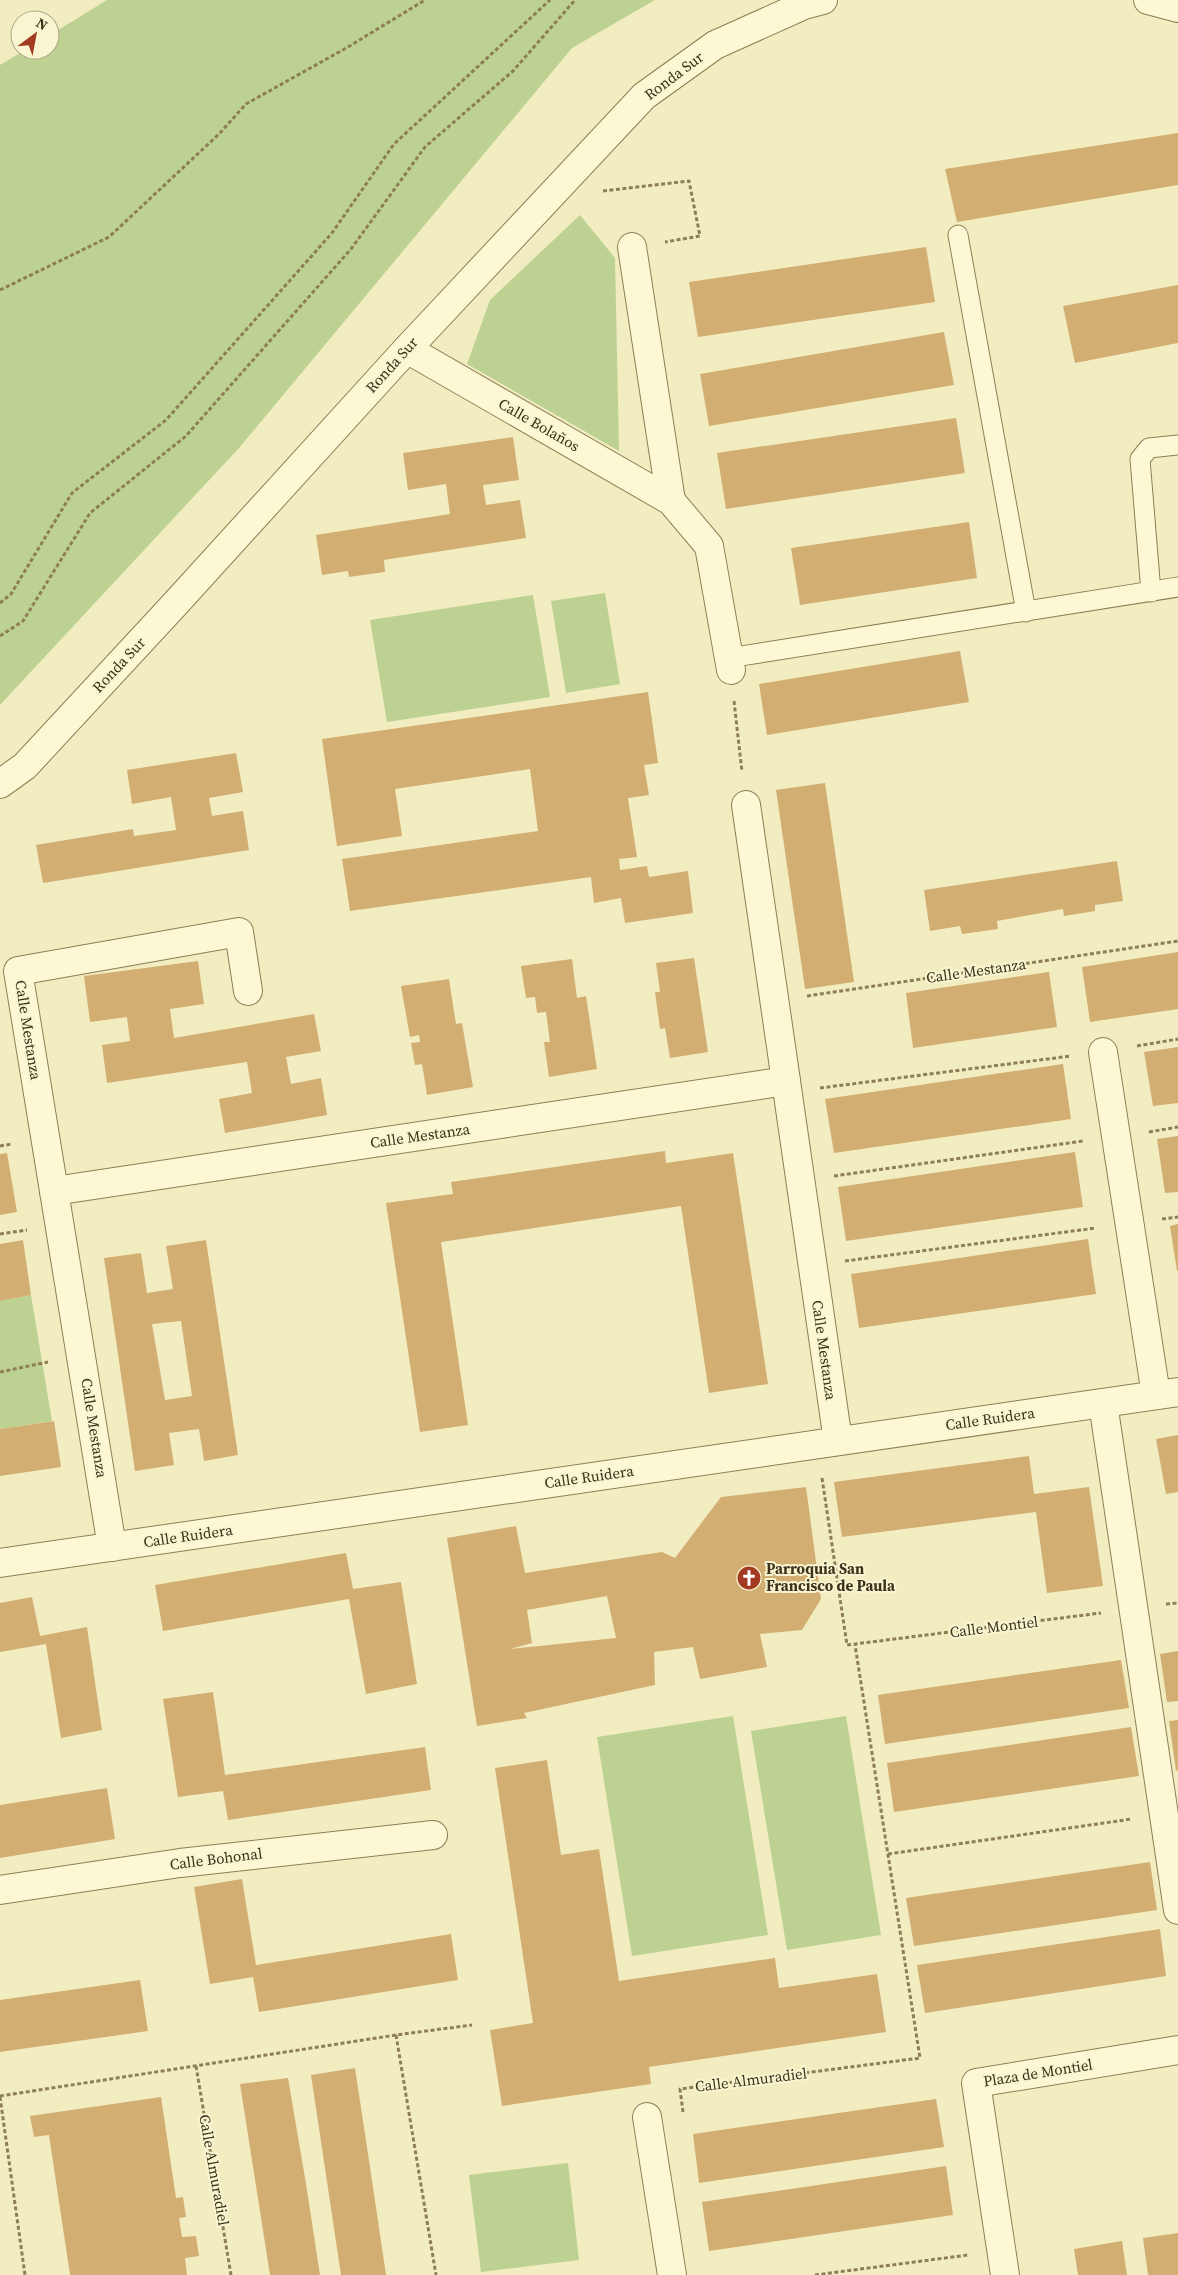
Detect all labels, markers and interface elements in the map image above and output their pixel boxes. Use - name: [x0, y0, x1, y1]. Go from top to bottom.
- north arrow: [10, 10, 60, 60]
- text: N: [32, 13, 52, 35]
- street label: Ronda Sur: [640, 46, 708, 105]
- street label: Ronda Sur: [361, 331, 423, 397]
- street label: Calle Bolaños: [495, 393, 584, 456]
- street label: Ronda Sur: [87, 632, 150, 697]
- street label: Calle Mestanza: [925, 953, 1028, 988]
- street label: Calle Mestanza: [10, 979, 47, 1082]
- street label: Calle Mestanza: [369, 1118, 472, 1153]
- street label: Calle Mestanza: [807, 1299, 842, 1402]
- street label: Calle Mestanza: [76, 1377, 113, 1480]
- street label: Calle Ruidera: [944, 1402, 1036, 1435]
- street label: Calle Ruidera: [543, 1460, 635, 1493]
- street label: Calle Ruidera: [142, 1519, 234, 1552]
- place label: Parroquia San Francisco de Paula: [766, 1558, 896, 1596]
- church icon: Parroquia San Francisco de Paula: [736, 1565, 762, 1591]
- street label: Calle Montiel: [948, 1611, 1040, 1642]
- street label: Calle Bohonal: [168, 1842, 264, 1875]
- street label: Plaza de Montiel: [982, 2053, 1095, 2091]
- street label: Calle Almuradiel: [694, 2062, 809, 2097]
- street label: Calle Almuradiel: [194, 2113, 235, 2228]

